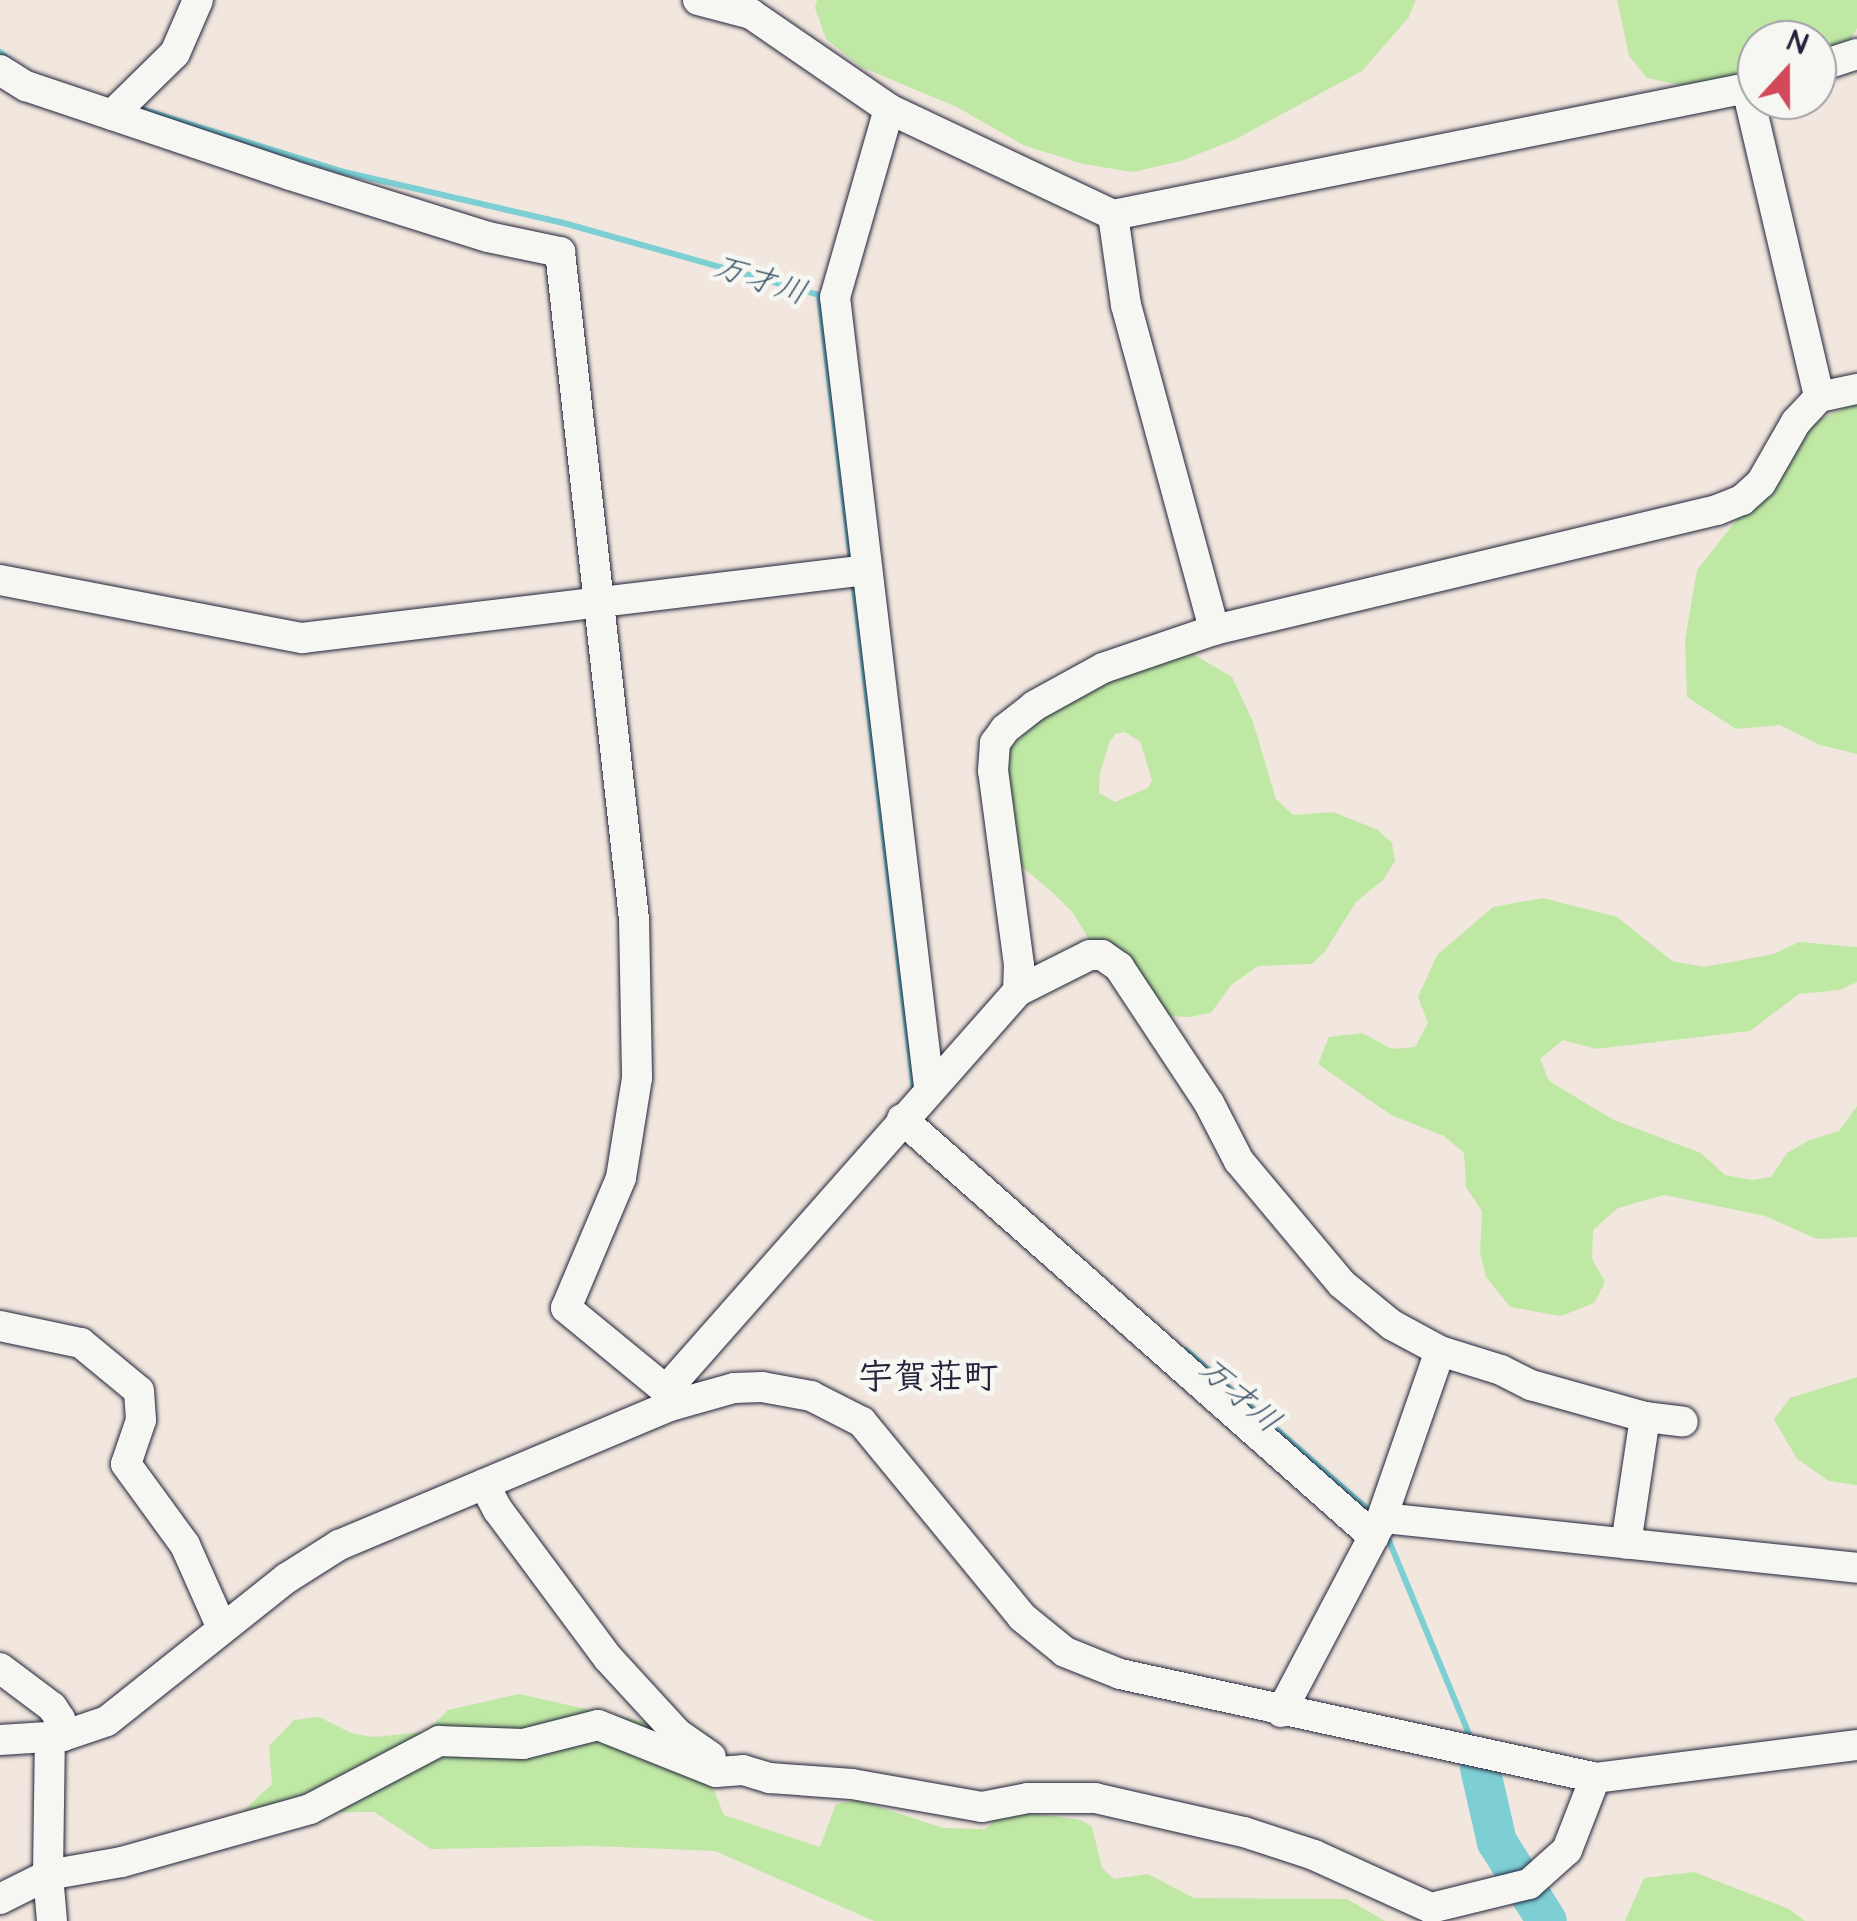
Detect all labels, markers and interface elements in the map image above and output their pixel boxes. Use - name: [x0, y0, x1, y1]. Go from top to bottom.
- north arrow: [1737, 20, 1837, 120]
- text: N: [1782, 22, 1812, 65]
- water label: 万才川: [708, 248, 812, 314]
- water label: 万才川: [1190, 1350, 1288, 1442]
- district label: 宇賀荘町: [858, 1357, 998, 1399]

